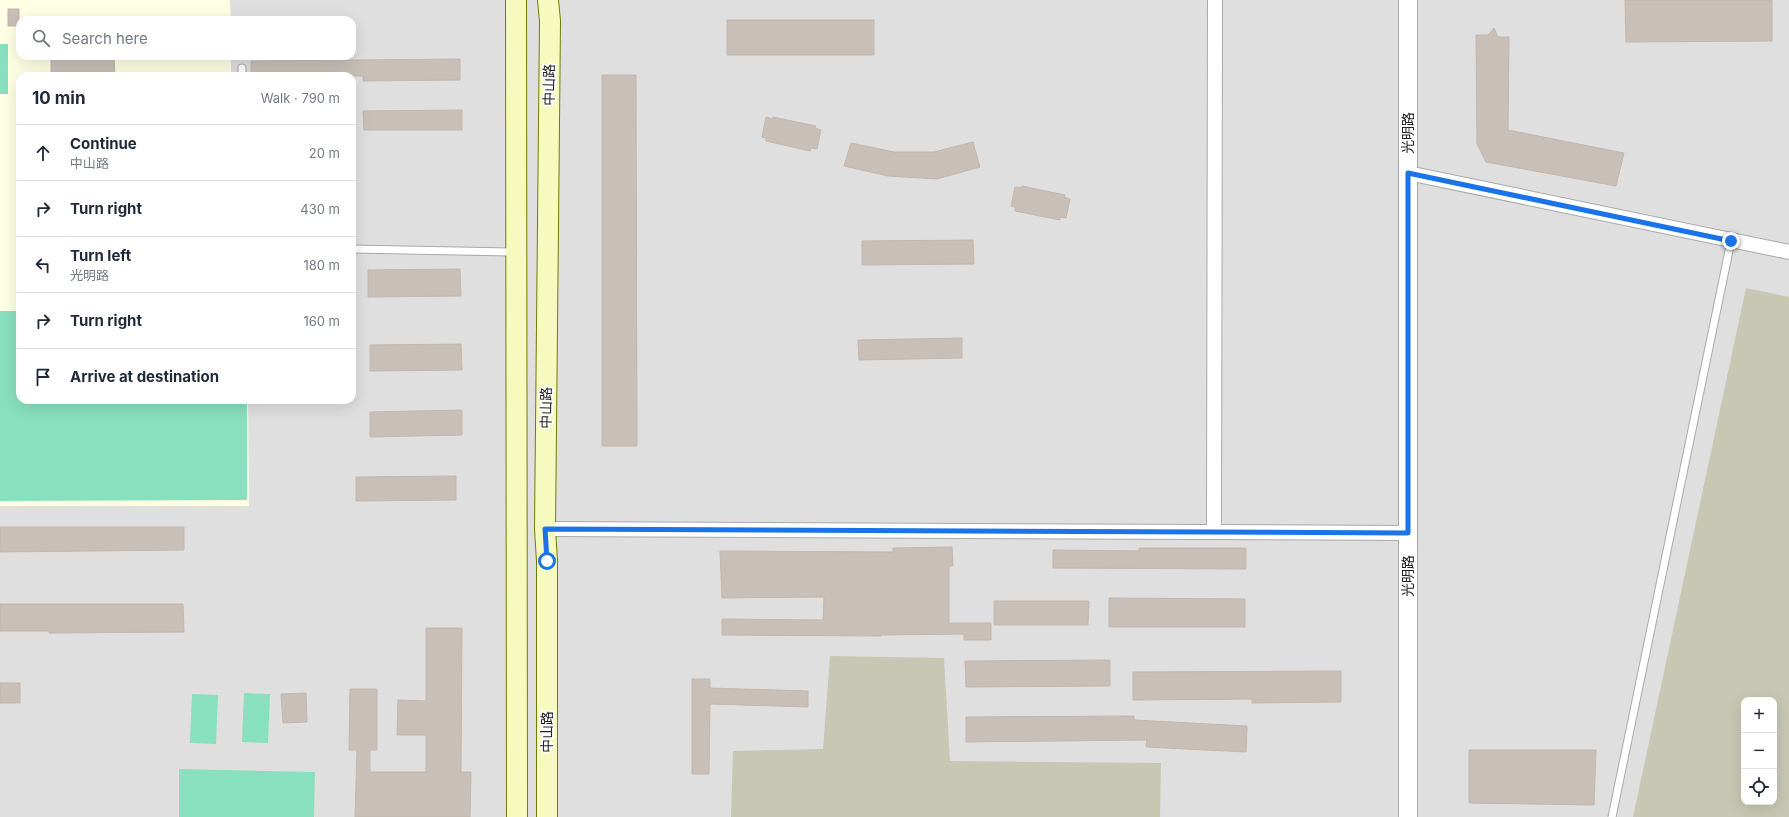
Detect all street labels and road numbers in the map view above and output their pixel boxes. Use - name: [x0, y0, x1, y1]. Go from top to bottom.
- street label: 中山路: [540, 64, 557, 106]
- street label: 光明路: [1399, 112, 1416, 154]
- street label: 中山路: [537, 387, 554, 429]
- street label: 光明路: [1399, 555, 1416, 597]
- street label: 中山路: [538, 711, 555, 753]

